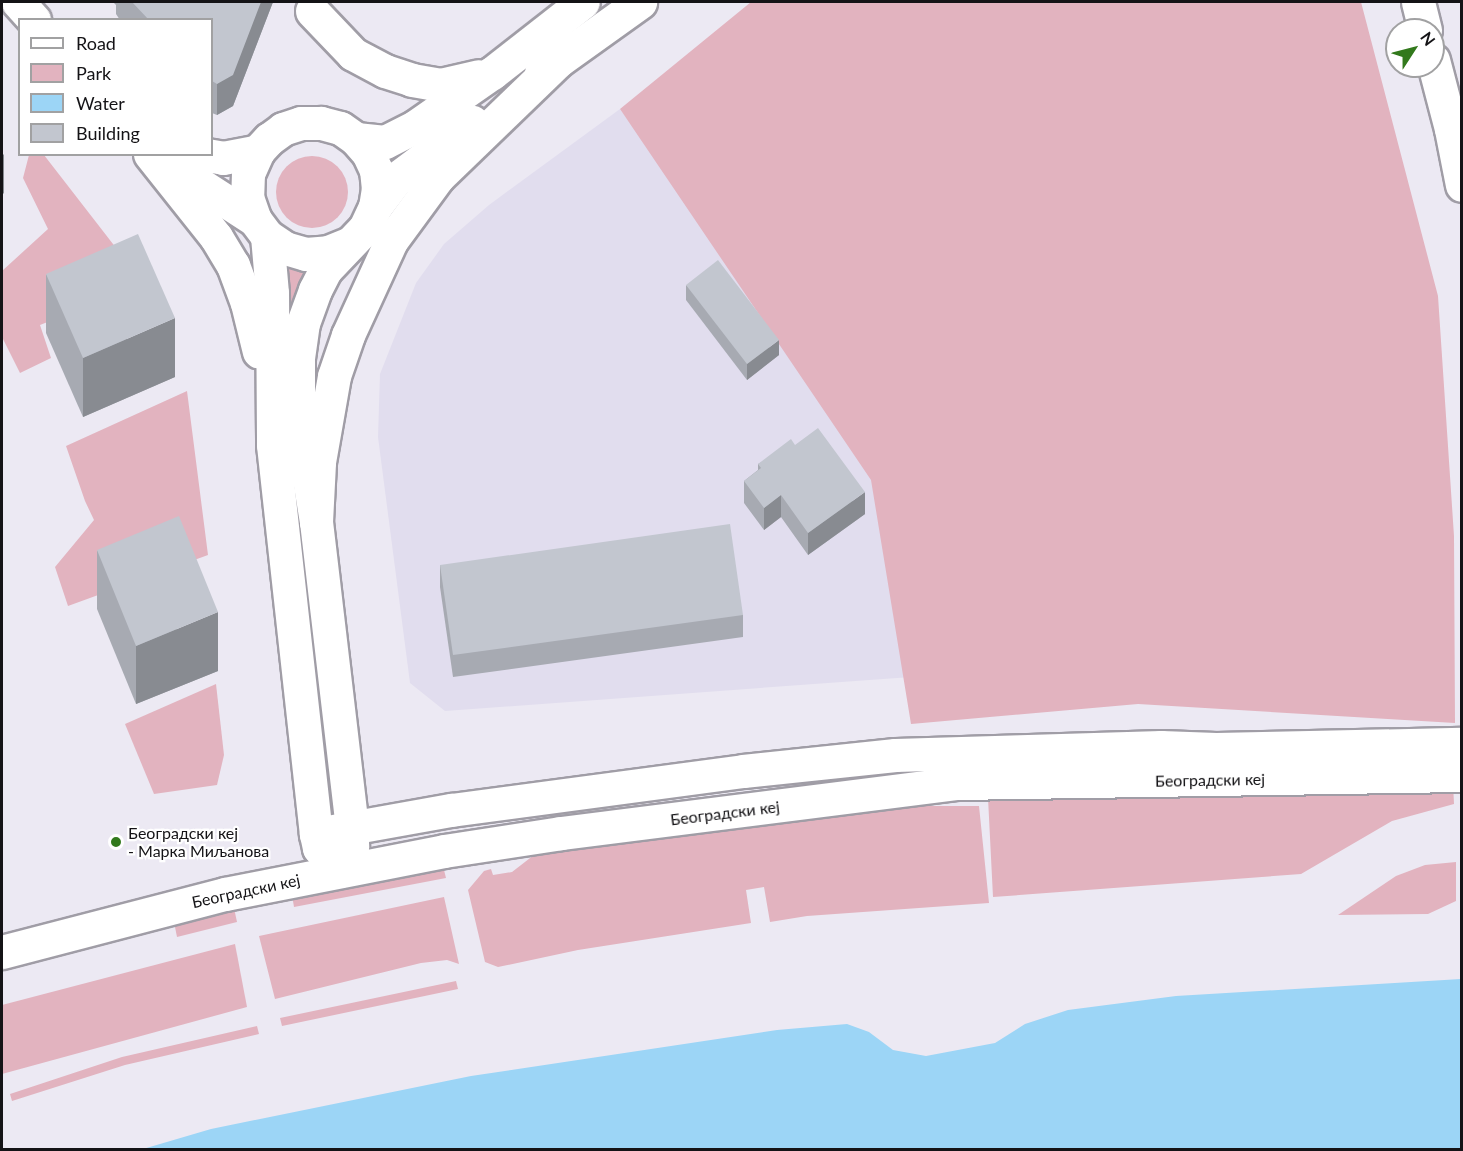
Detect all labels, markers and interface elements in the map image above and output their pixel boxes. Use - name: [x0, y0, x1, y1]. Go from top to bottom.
- legend: [18, 18, 213, 156]
- north arrow: [1385, 18, 1445, 78]
- text: N: [1417, 28, 1440, 49]
- text: Road: [76, 32, 116, 54]
- text: Park: [76, 62, 111, 84]
- text: Water: [76, 92, 125, 114]
- text: Building: [76, 122, 140, 144]
- street label: Београдски кеј: [1155, 769, 1265, 791]
- street label: Београдски кеј: [669, 797, 781, 829]
- place label: Београдски кеј - Марка Миљанова: [128, 823, 269, 861]
- marker: Београдски кеј - Марка Миљанова: [109, 835, 123, 849]
- street label: Београдски кеј: [190, 870, 302, 912]

